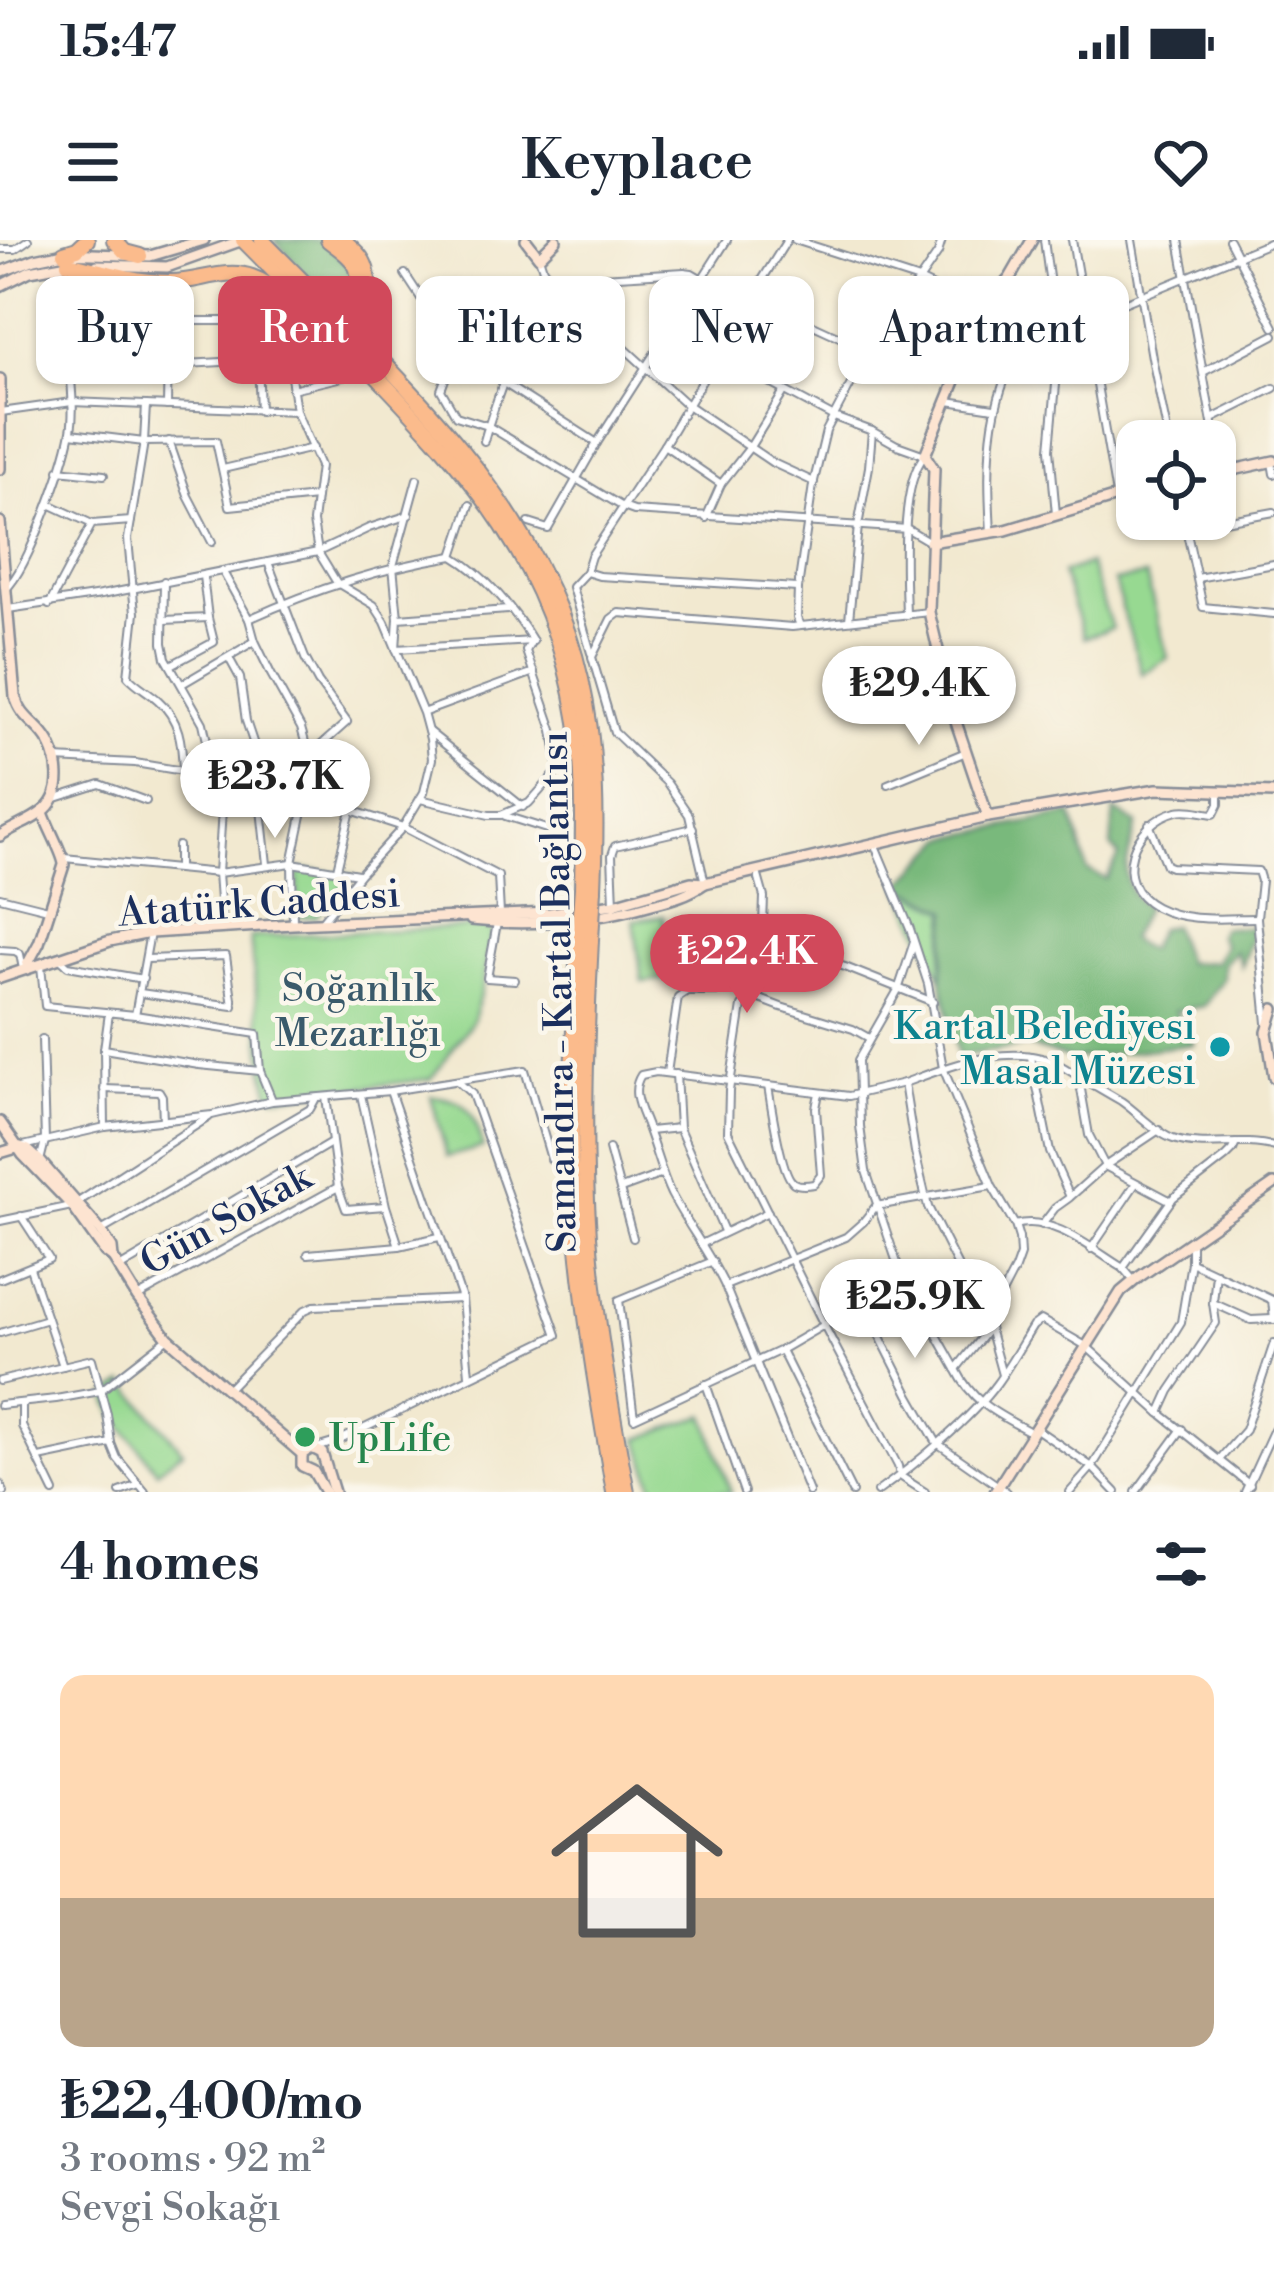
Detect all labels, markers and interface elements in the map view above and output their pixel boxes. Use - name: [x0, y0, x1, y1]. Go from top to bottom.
- text: 15:47: [60, 14, 177, 71]
- text: Keyplace: [521, 128, 753, 196]
- icon: menu: [60, 129, 126, 195]
- icon: heart: [1148, 129, 1214, 195]
- chip: Buy: [36, 276, 194, 384]
- chip: Rent: [218, 276, 392, 384]
- chip: Filters: [416, 276, 625, 384]
- chip: New: [649, 276, 814, 384]
- chip: Apartment: [838, 276, 1129, 384]
- map controls: [1116, 420, 1236, 540]
- button: locate: [1116, 420, 1236, 540]
- pin: ₺29.4K: [821, 646, 1017, 748]
- text: ₺29.4K: [849, 660, 989, 709]
- street label: Samandıra - Kartal Bağlantısı: [530, 731, 589, 1253]
- pin: ₺23.7K: [177, 739, 373, 841]
- text: ₺23.7K: [207, 753, 343, 802]
- street label: Atatürk Caddesi: [116, 870, 402, 939]
- pin: ₺22.4K: [649, 914, 845, 1016]
- text: ₺22.4K: [677, 928, 817, 977]
- park label: Soğanlık Mezarlığı: [275, 965, 441, 1059]
- place label: Kartal Belediyesi Masal Müzesi: [893, 1003, 1196, 1097]
- marker: Kartal Belediyesi Masal Müzesi: [1207, 1034, 1233, 1060]
- street label: Gün Sokak: [132, 1152, 322, 1287]
- pin: ₺25.9K: [817, 1259, 1013, 1361]
- text: ₺25.9K: [846, 1273, 984, 1322]
- place label: UpLife: [329, 1415, 451, 1464]
- marker: UpLife: [292, 1424, 318, 1450]
- icon: filters: [1148, 1531, 1214, 1597]
- text: 4 homes: [60, 1532, 260, 1596]
- icon: home: [529, 1753, 745, 1969]
- text: ₺22,400/mo: [60, 2071, 363, 2135]
- text: 3 rooms · 92 m²: [60, 2135, 325, 2184]
- text: Sevgi Sokağı: [60, 2184, 281, 2233]

